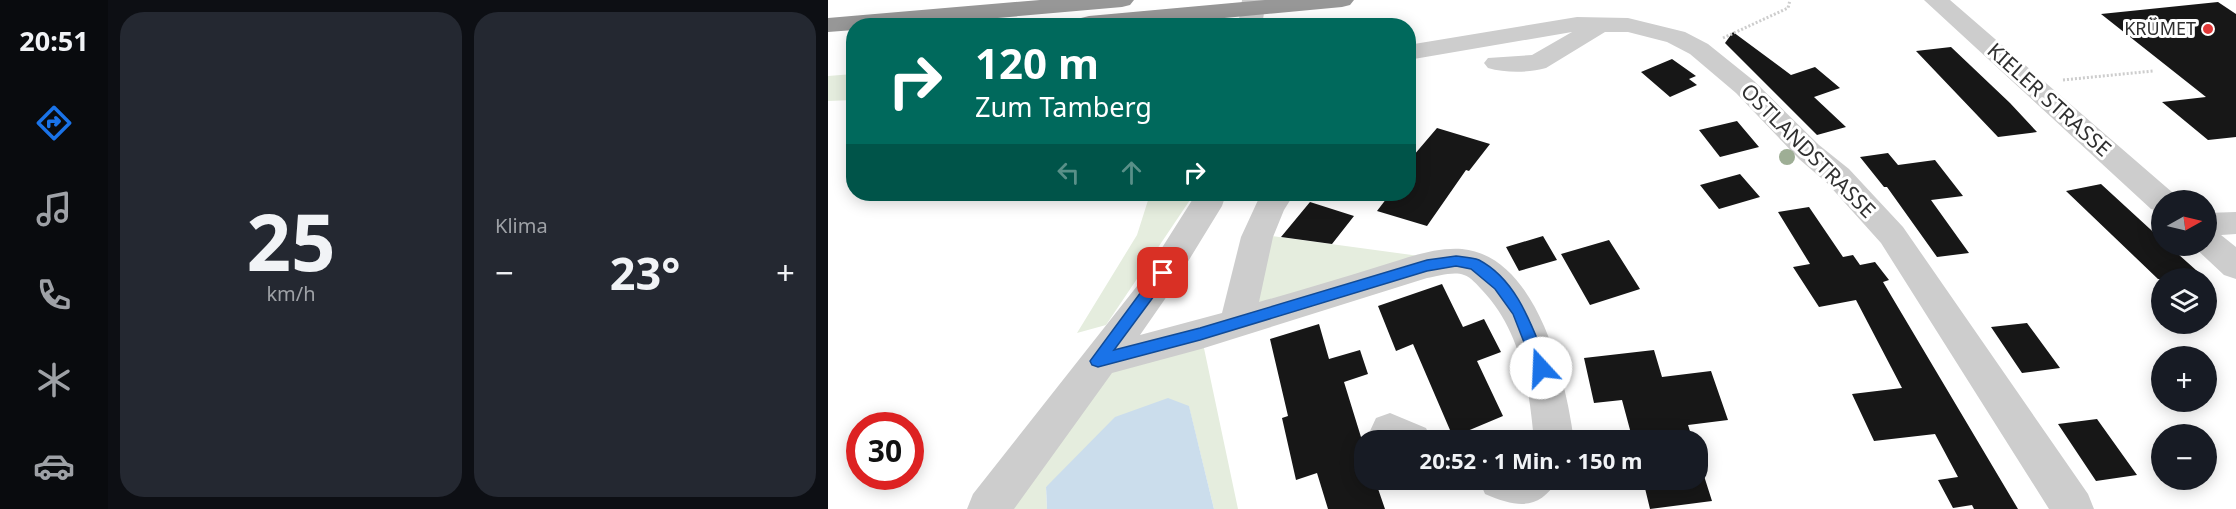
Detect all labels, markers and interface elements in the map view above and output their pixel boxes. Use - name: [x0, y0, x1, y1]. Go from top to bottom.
- place label: KRÜMET: [2124, 16, 2196, 40]
- text: 20:51: [19, 22, 89, 59]
- marker: KRÜMET: [2201, 22, 2215, 36]
- text: 120 m: [975, 34, 1099, 91]
- street label: KIELER STRASSE: [1982, 36, 2118, 162]
- icon: right: [876, 42, 954, 120]
- street label: OSTLANDSTRASSE: [1735, 77, 1882, 224]
- text: Zum Tamberg: [975, 88, 1152, 125]
- icon: directions: [33, 102, 75, 144]
- icon: left: [1052, 156, 1085, 189]
- icon: ahead: [1115, 156, 1148, 189]
- icon: right: [1178, 156, 1211, 189]
- icon: music: [33, 188, 75, 230]
- text: 25: [246, 188, 336, 294]
- north arrow: [2151, 190, 2217, 256]
- map controls: [2151, 190, 2217, 490]
- text: Klima: [495, 212, 548, 239]
- text: 23°: [610, 242, 680, 303]
- pin: [1137, 247, 1188, 298]
- text: −: [495, 250, 514, 295]
- text: +: [776, 250, 795, 295]
- icon: arrive: [1146, 256, 1179, 289]
- button: layers: [2151, 268, 2217, 334]
- icon: phone: [33, 274, 75, 316]
- text: km/h: [266, 280, 316, 307]
- position arrow: [1509, 336, 1573, 400]
- button: +: [2151, 346, 2217, 412]
- icon: climate: [33, 359, 75, 401]
- speed limit sign: 30: [846, 412, 924, 490]
- button: −: [2151, 424, 2217, 490]
- icon: car: [33, 445, 75, 487]
- text: 20:52 · 1 Min. · 150 m: [1420, 445, 1642, 475]

